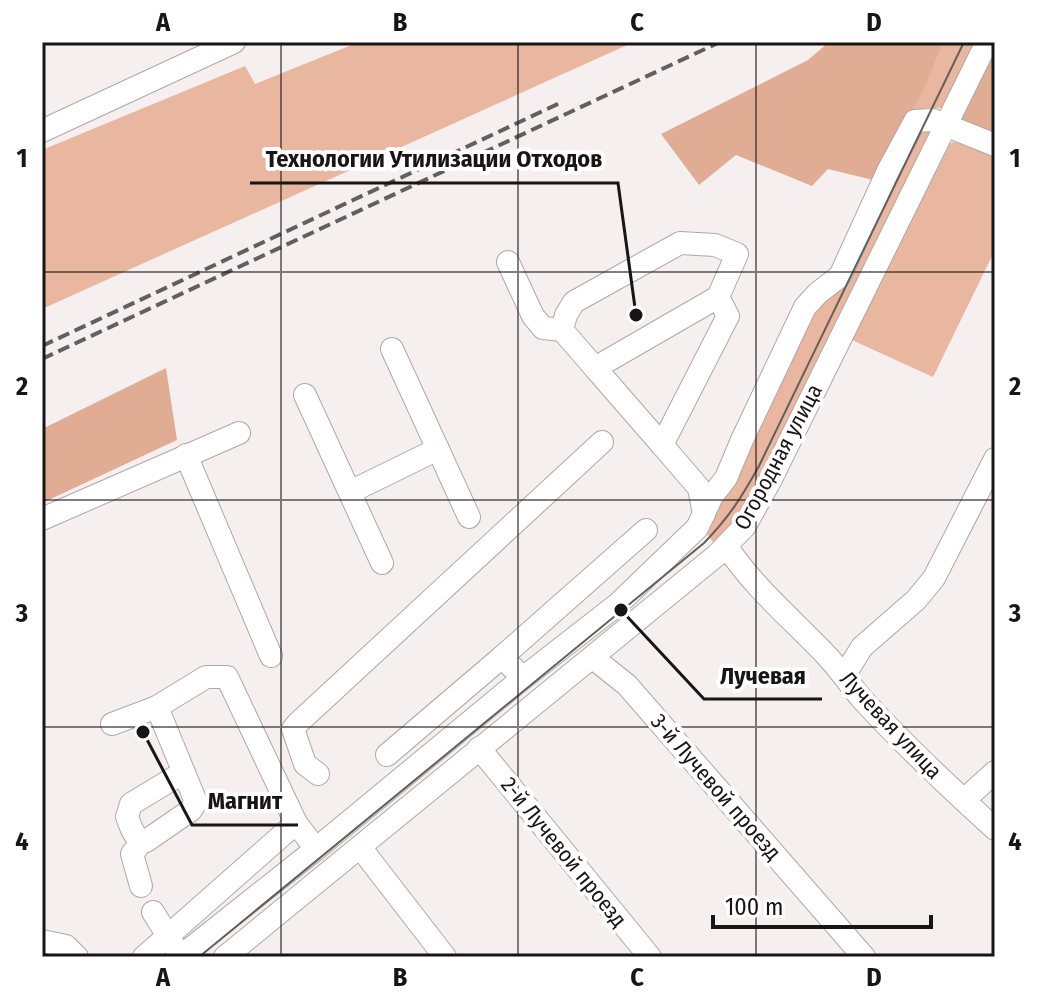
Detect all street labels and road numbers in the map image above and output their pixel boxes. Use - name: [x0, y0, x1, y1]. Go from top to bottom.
- street label: Огородная улица: [728, 379, 828, 535]
- street label: Лучевая улица: [834, 666, 948, 784]
- street label: 3-й Лучевой проезд: [645, 708, 787, 866]
- street label: 2-й Лучевой проезд: [495, 772, 633, 932]

